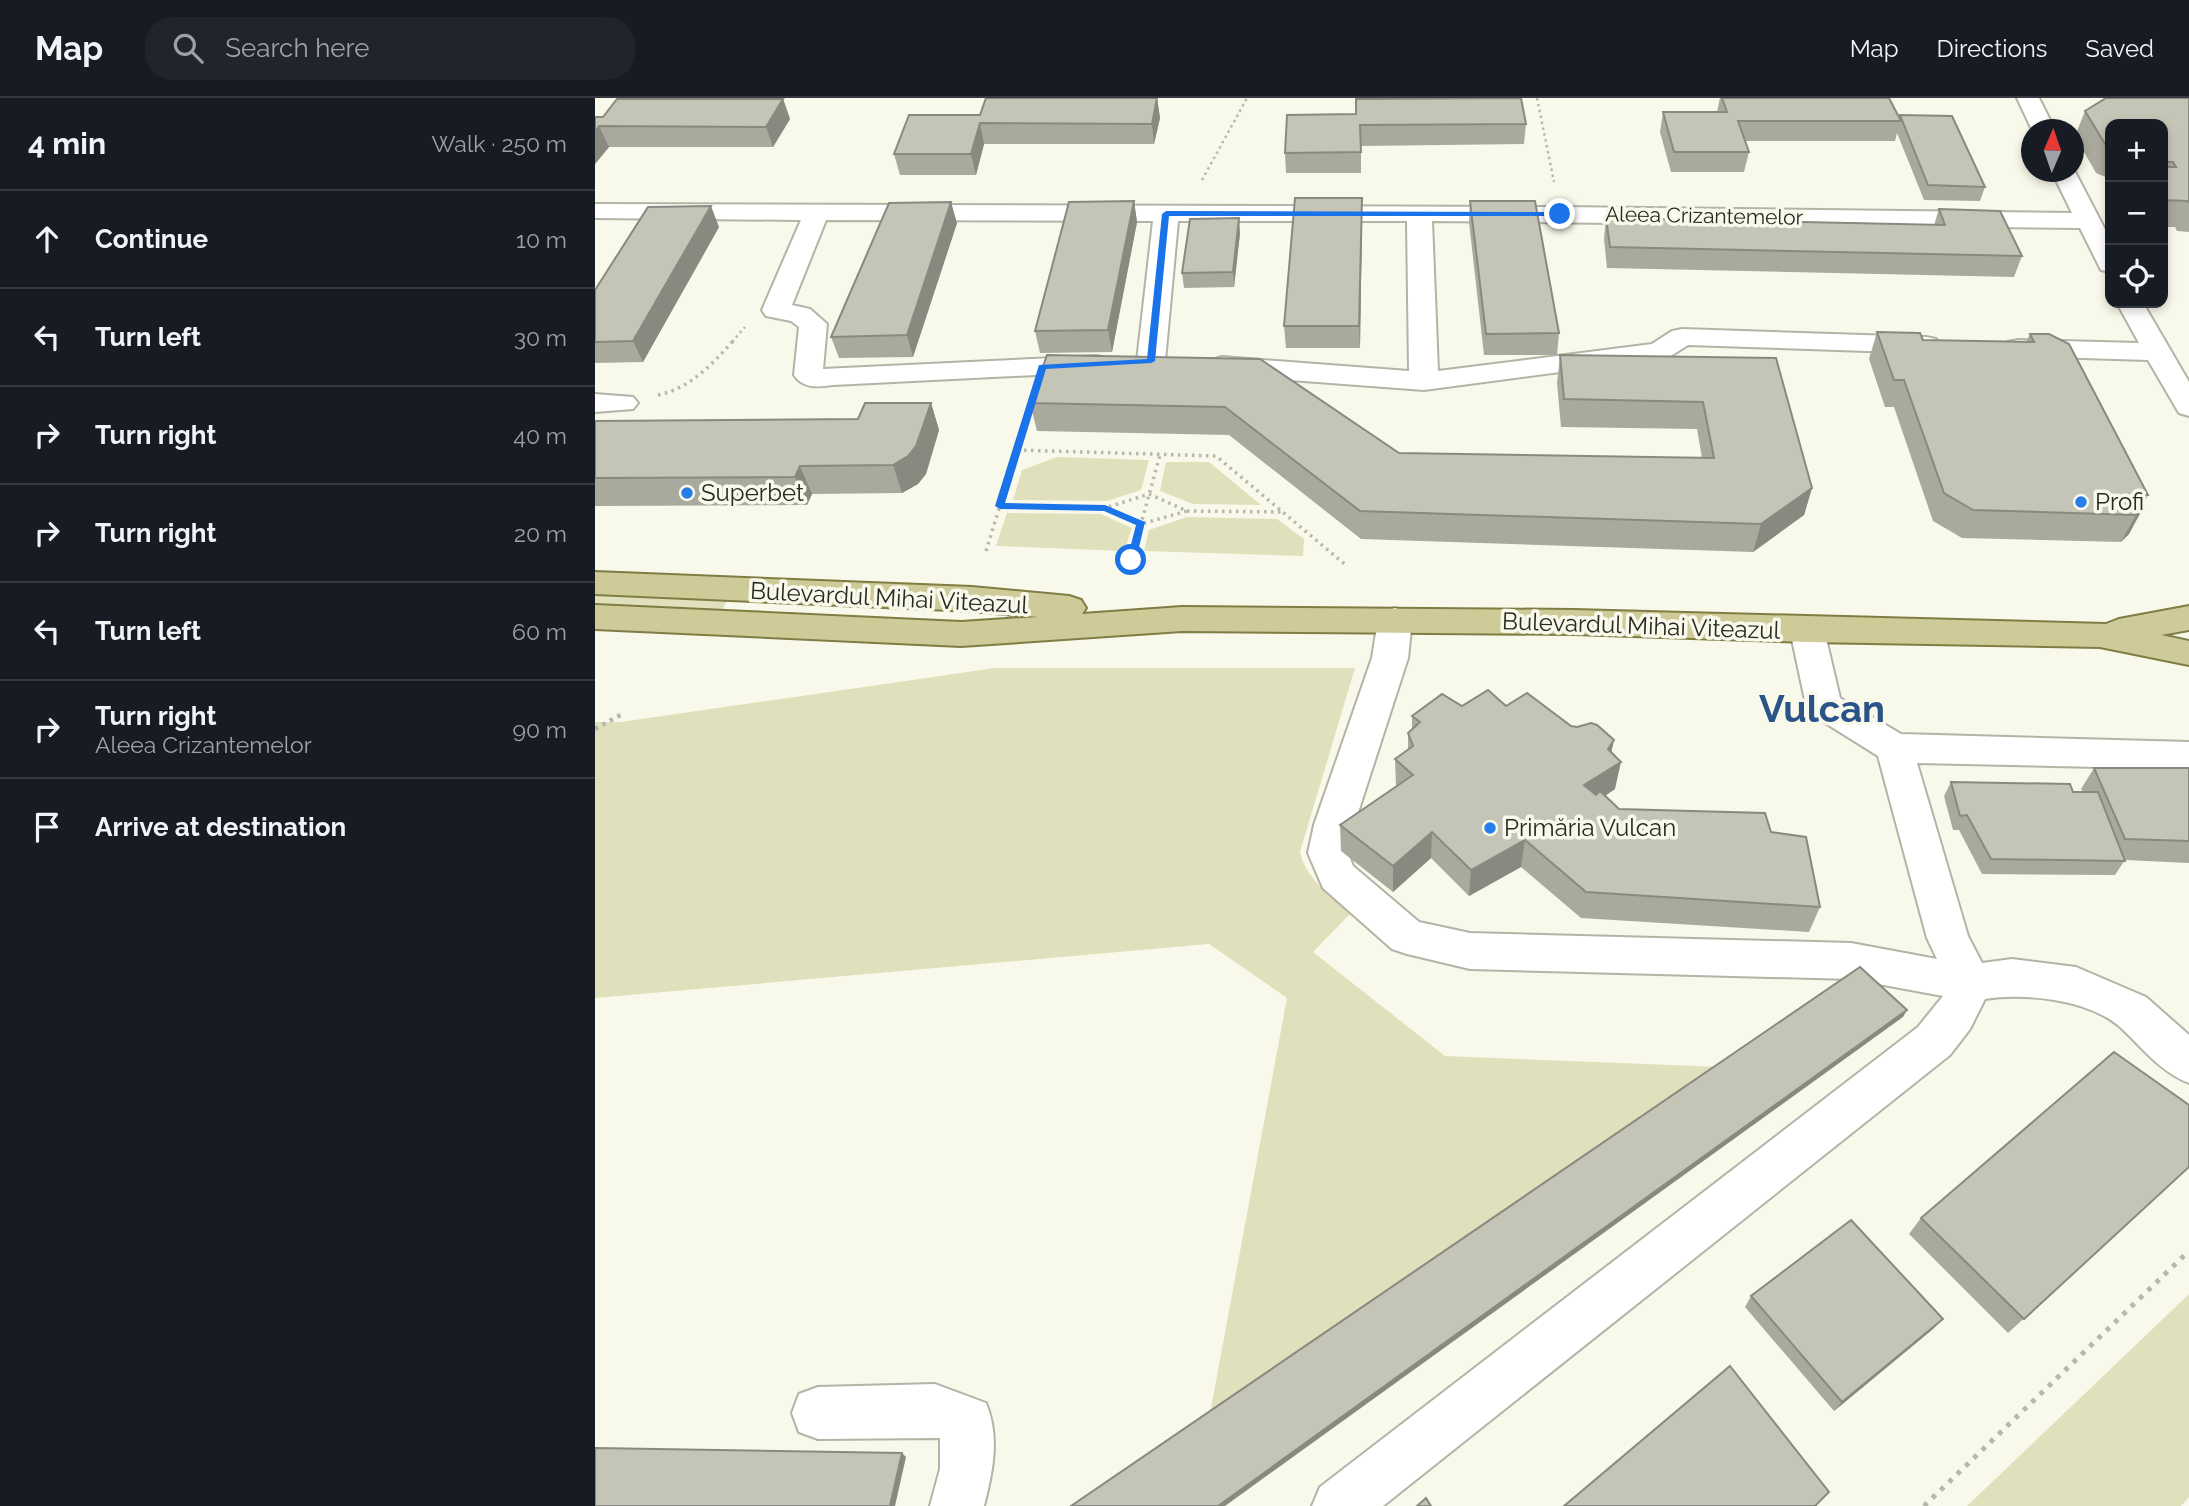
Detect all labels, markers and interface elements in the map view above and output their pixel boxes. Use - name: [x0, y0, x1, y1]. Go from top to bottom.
- search box: [145, 17, 635, 80]
- text: Map: [35, 29, 103, 68]
- icon: search: [169, 29, 207, 67]
- text: Search here: [225, 33, 370, 63]
- text: Map: [1850, 34, 1899, 63]
- text: Directions: [1937, 34, 2047, 63]
- text: Saved: [2085, 34, 2154, 63]
- north arrow: [2021, 119, 2084, 182]
- map controls: [2105, 119, 2168, 308]
- button: +: [2105, 119, 2168, 182]
- text: 4 min: [28, 126, 106, 161]
- text: Walk · 250 m: [432, 130, 567, 157]
- button: −: [2105, 182, 2168, 245]
- route end: [1544, 198, 1575, 229]
- street label: Aleea Crizantemelor: [1605, 201, 1804, 230]
- icon: ahead: [28, 220, 66, 258]
- text: Continue: [95, 224, 208, 254]
- text: 10 m: [516, 226, 567, 253]
- button: locate: [2105, 245, 2168, 308]
- icon: left: [28, 318, 66, 356]
- text: Turn left: [95, 322, 201, 352]
- text: 30 m: [514, 324, 567, 351]
- icon: right: [28, 416, 66, 454]
- text: Turn right: [95, 420, 216, 450]
- text: 40 m: [513, 422, 567, 449]
- place label: Superbet: [701, 478, 804, 507]
- marker: Superbet: [679, 485, 695, 501]
- place label: Profi: [2095, 487, 2144, 516]
- marker: Profi: [2073, 494, 2089, 510]
- icon: right: [28, 514, 66, 552]
- text: Turn right: [95, 518, 216, 548]
- text: 20 m: [514, 520, 567, 547]
- route start: [1115, 544, 1146, 575]
- street label: Bulevardul Mihai Viteazul: [749, 576, 1029, 619]
- street label: Bulevardul Mihai Viteazul: [1501, 606, 1781, 645]
- icon: left: [28, 612, 66, 650]
- text: Turn left: [95, 616, 201, 646]
- text: 60 m: [512, 618, 567, 645]
- district label: Vulcan: [1759, 686, 1885, 731]
- text: Turn right: [95, 701, 216, 731]
- icon: right: [28, 710, 66, 748]
- text: 90 m: [512, 716, 567, 743]
- text: Aleea Crizantemelor: [95, 731, 312, 758]
- icon: arrive: [28, 808, 66, 846]
- text: Arrive at destination: [95, 812, 346, 842]
- place label: Primăria Vulcan: [1504, 813, 1676, 842]
- marker: Primăria Vulcan: [1482, 820, 1498, 836]

